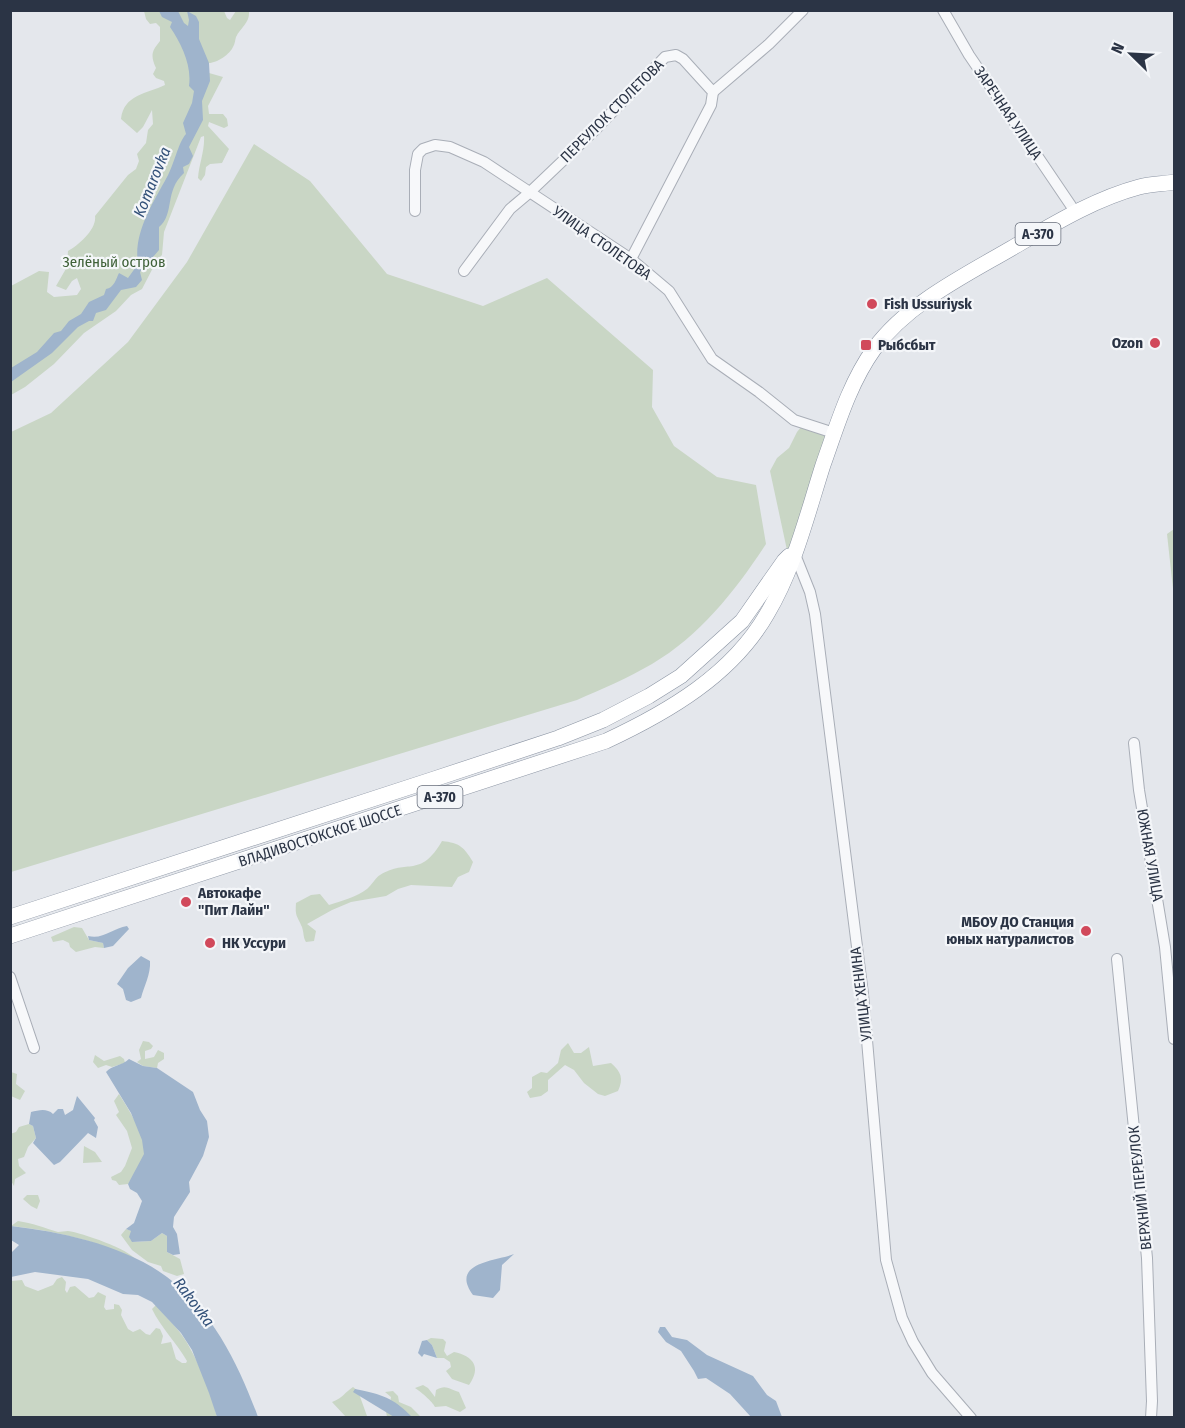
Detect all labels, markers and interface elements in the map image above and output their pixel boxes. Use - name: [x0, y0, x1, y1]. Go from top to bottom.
- north arrow: [1101, 24, 1161, 84]
- text: N: [1107, 40, 1128, 56]
- street label: ПЕРЕУЛОК СТОЛЕТОВА: [557, 56, 667, 166]
- street label: ЗАРЕЧНАЯ УЛИЦА: [970, 63, 1046, 163]
- water label: Komarovka: [129, 144, 175, 220]
- street label: УЛИЦА СТОЛЕТОВА: [548, 202, 655, 284]
- road number: А-370: [1016, 223, 1060, 245]
- park label: Зелёный остров: [63, 253, 165, 271]
- place label: Fish Ussuriysk: [884, 295, 972, 313]
- marker: Fish Ussuriysk: [865, 297, 879, 311]
- place label: Ozon: [1112, 334, 1143, 352]
- place label: Рыбсбыт: [878, 336, 936, 354]
- marker: Ozon: [1148, 336, 1162, 350]
- marker: Рыбсбыт: [859, 338, 873, 352]
- road number: А-370: [418, 786, 462, 808]
- street label: ВЛАДИВОСТОКСКОЕ ШОССЕ: [236, 801, 404, 871]
- street label: ЮЖНАЯ УЛИЦА: [1133, 807, 1167, 903]
- place label: Автокафе "Пит Лайн": [197, 884, 270, 919]
- marker: Автокафе "Пит Лайн": [179, 895, 193, 909]
- place label: МБОУ ДО Станция юных натуралистов: [946, 913, 1074, 948]
- marker: МБОУ ДО Станция юных натуралистов: [1079, 924, 1093, 938]
- place label: НК Уссури: [222, 934, 286, 952]
- marker: НК Уссури: [203, 936, 217, 950]
- street label: УЛИЦА ХЕНИНА: [846, 946, 876, 1043]
- street label: ВЕРХНИЙ ПЕРЕУЛОК: [1125, 1125, 1155, 1251]
- water label: Rakovka: [169, 1274, 219, 1330]

